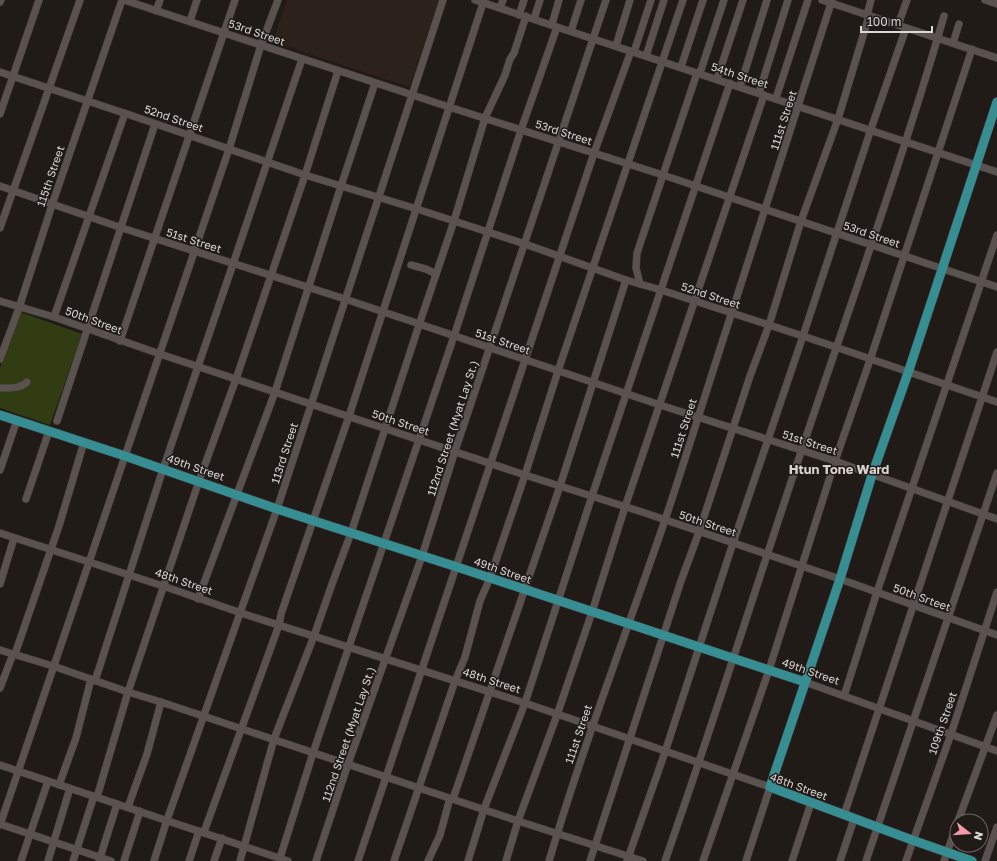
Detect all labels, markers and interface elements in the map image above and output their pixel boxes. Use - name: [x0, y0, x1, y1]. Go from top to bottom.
- scale bar: [861, 8, 932, 34]
- text: 100 m: [867, 14, 901, 29]
- street label: 53rd Street: [227, 16, 287, 48]
- street label: 54th Street: [710, 60, 770, 90]
- street label: 111st Street: [767, 89, 799, 151]
- street label: 52nd Street: [143, 102, 205, 134]
- street label: 53rd Street: [534, 117, 594, 147]
- street label: 115th Street: [34, 144, 66, 208]
- street label: 53rd Street: [842, 218, 902, 250]
- street label: 51st Street: [165, 225, 223, 255]
- street label: 52nd Street: [680, 279, 742, 311]
- street label: 50th Street: [64, 304, 124, 336]
- street label: 51st Street: [474, 326, 532, 356]
- street label: 112nd Street (Myat Lay St.): [424, 359, 480, 497]
- street label: 111st Street: [667, 397, 699, 459]
- street label: 50th Street: [371, 407, 431, 437]
- street label: 113rd Street: [268, 421, 300, 485]
- street label: 51st Street: [781, 427, 839, 457]
- street label: 49th Street: [166, 451, 226, 483]
- district label: Htun Tone Ward: [789, 461, 889, 477]
- street label: 50th Street: [678, 508, 738, 538]
- street label: 49th Street: [473, 554, 533, 586]
- street label: 48th Street: [154, 565, 214, 597]
- street label: 50th Srteet: [891, 581, 953, 613]
- street label: 49th Street: [781, 655, 841, 687]
- street label: 112nd Street (Myat Lay St.): [319, 665, 377, 803]
- street label: 48th Street: [462, 665, 522, 695]
- street label: 109th Street: [925, 690, 959, 756]
- street label: 111st Street: [562, 703, 594, 765]
- street label: 48th Street: [769, 770, 829, 802]
- north arrow: [949, 813, 989, 853]
- text: N: [972, 830, 986, 842]

